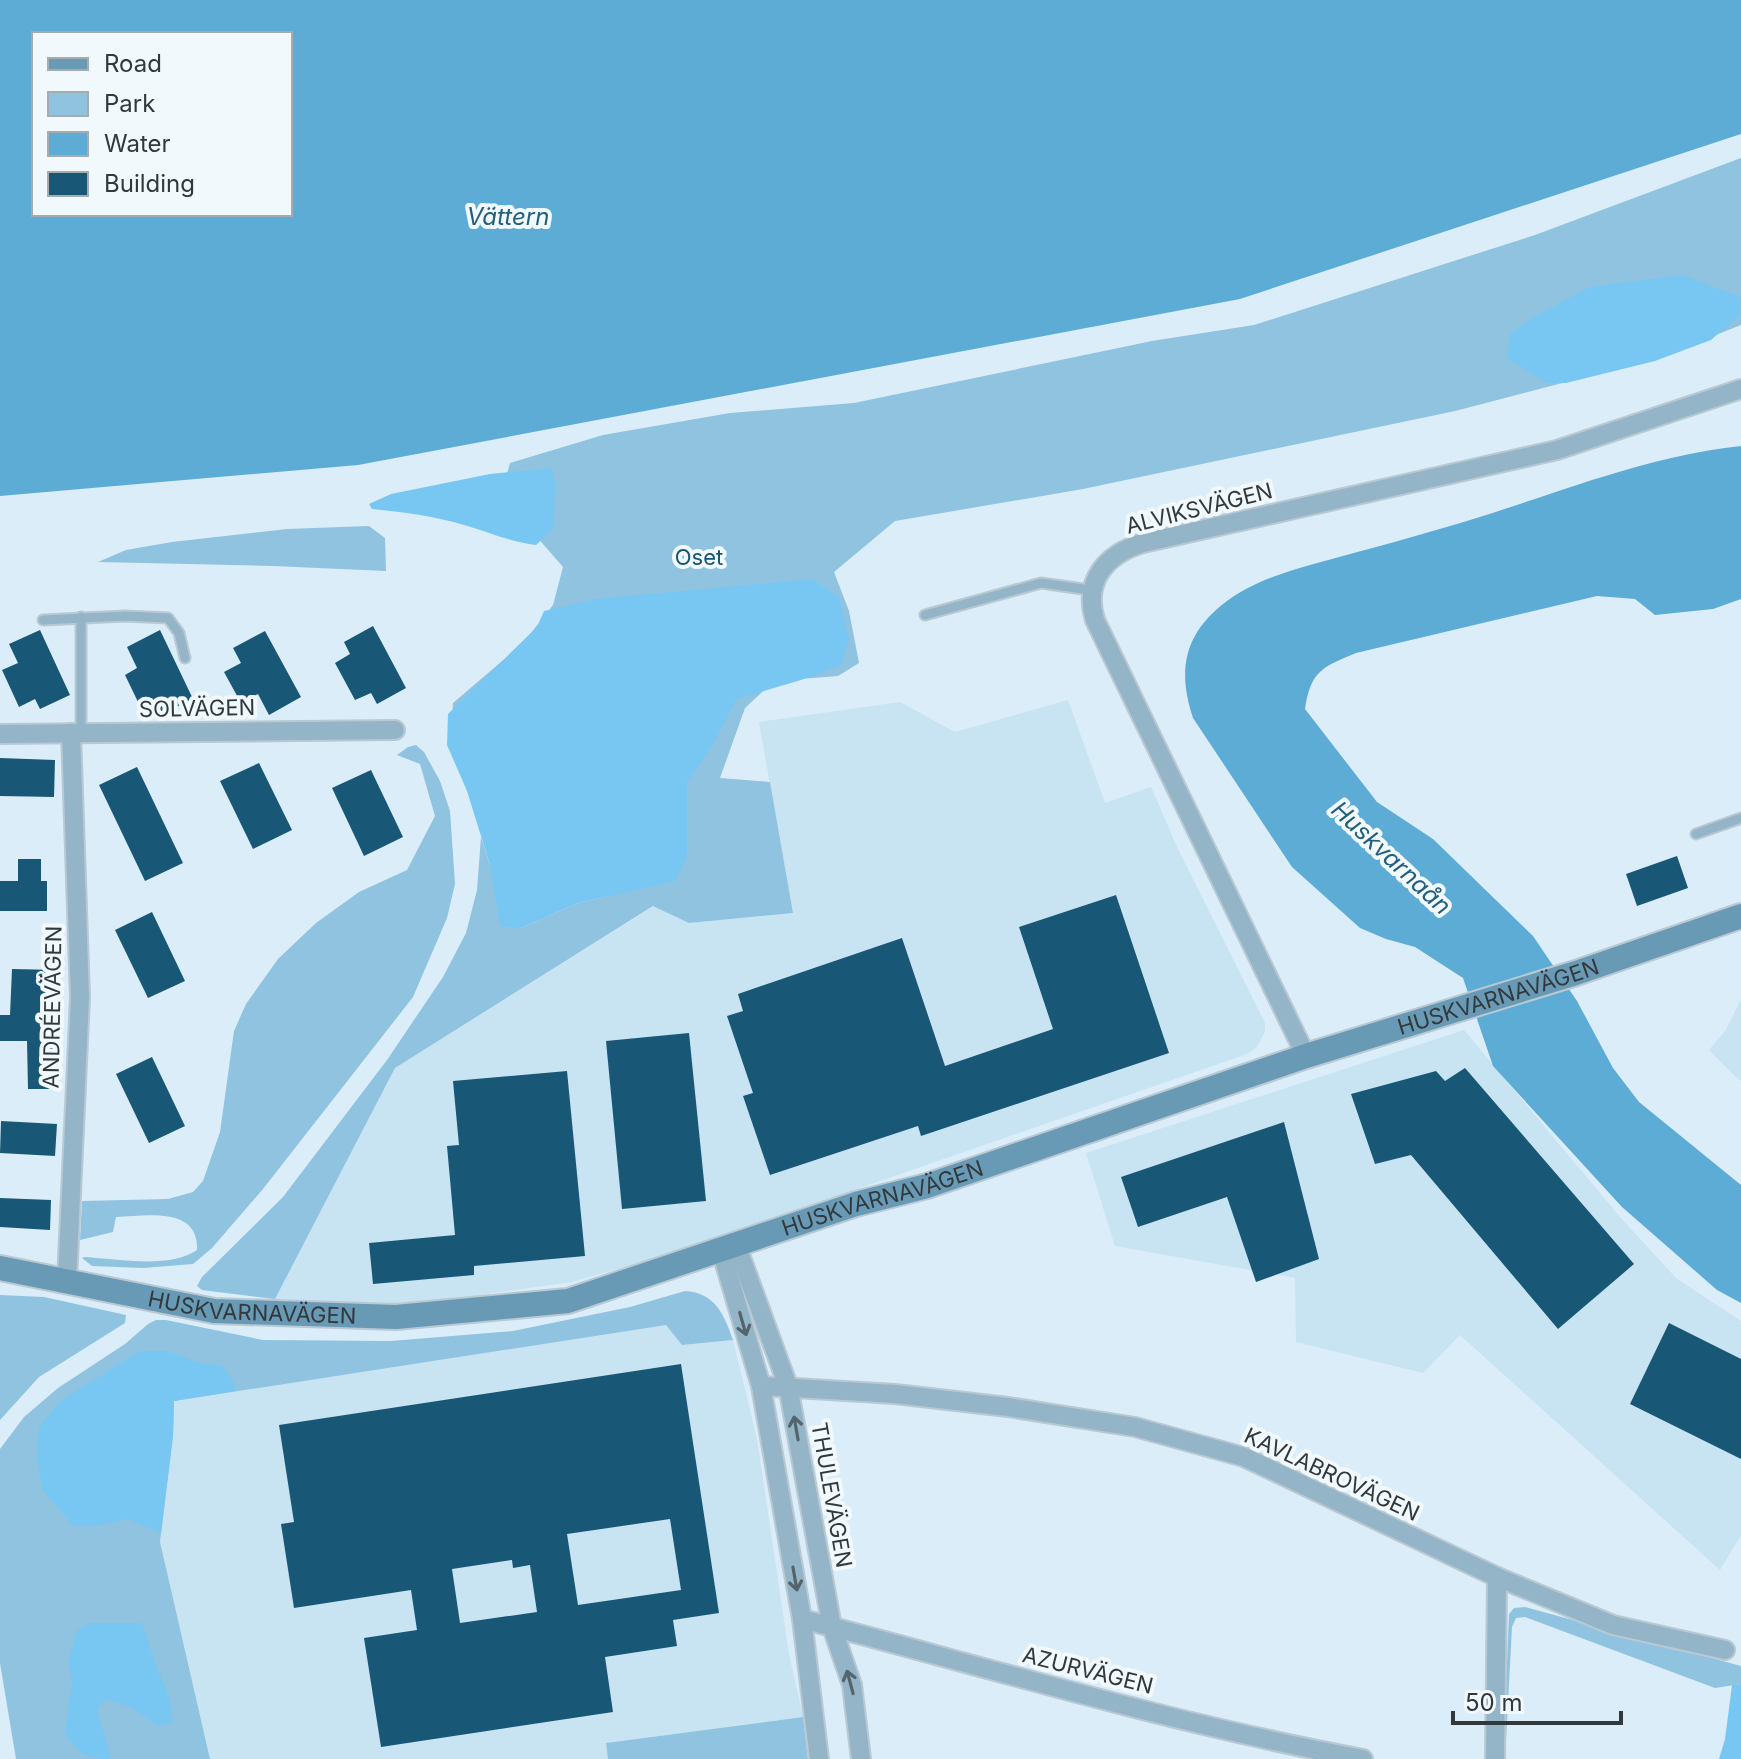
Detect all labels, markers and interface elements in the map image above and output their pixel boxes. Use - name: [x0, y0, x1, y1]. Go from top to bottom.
- legend: [32, 32, 292, 216]
- text: Road: [104, 49, 162, 78]
- text: Park: [104, 89, 155, 118]
- text: Water: [104, 129, 171, 158]
- text: Building: [104, 169, 195, 198]
- water label: Vättern: [467, 202, 549, 231]
- street label: ALVIKSVÄGEN: [1123, 477, 1275, 539]
- park label: Oset: [675, 544, 723, 570]
- street label: SOLVÄGEN: [139, 694, 255, 722]
- water label: Huskvarnaån: [1326, 795, 1457, 920]
- street label: ANDRÉEVÄGEN: [38, 926, 66, 1088]
- street label: HUSKVARNAVÄGEN: [1394, 953, 1602, 1040]
- street label: HUSKVARNAVÄGEN: [778, 1155, 986, 1241]
- street label: HUSKVARNAVÄGEN: [146, 1285, 357, 1329]
- one-way arrow: [736, 1311, 751, 1337]
- one-way arrow: [787, 1416, 802, 1442]
- street label: THULEVÄGEN: [806, 1420, 858, 1570]
- street label: KAVLABROVÄGEN: [1240, 1422, 1424, 1526]
- one-way arrow: [789, 1566, 804, 1591]
- street label: AZURVÄGEN: [1020, 1641, 1156, 1699]
- one-way arrow: [842, 1670, 857, 1695]
- scale bar: [1453, 1675, 1621, 1725]
- text: 50 m: [1465, 1688, 1523, 1717]

